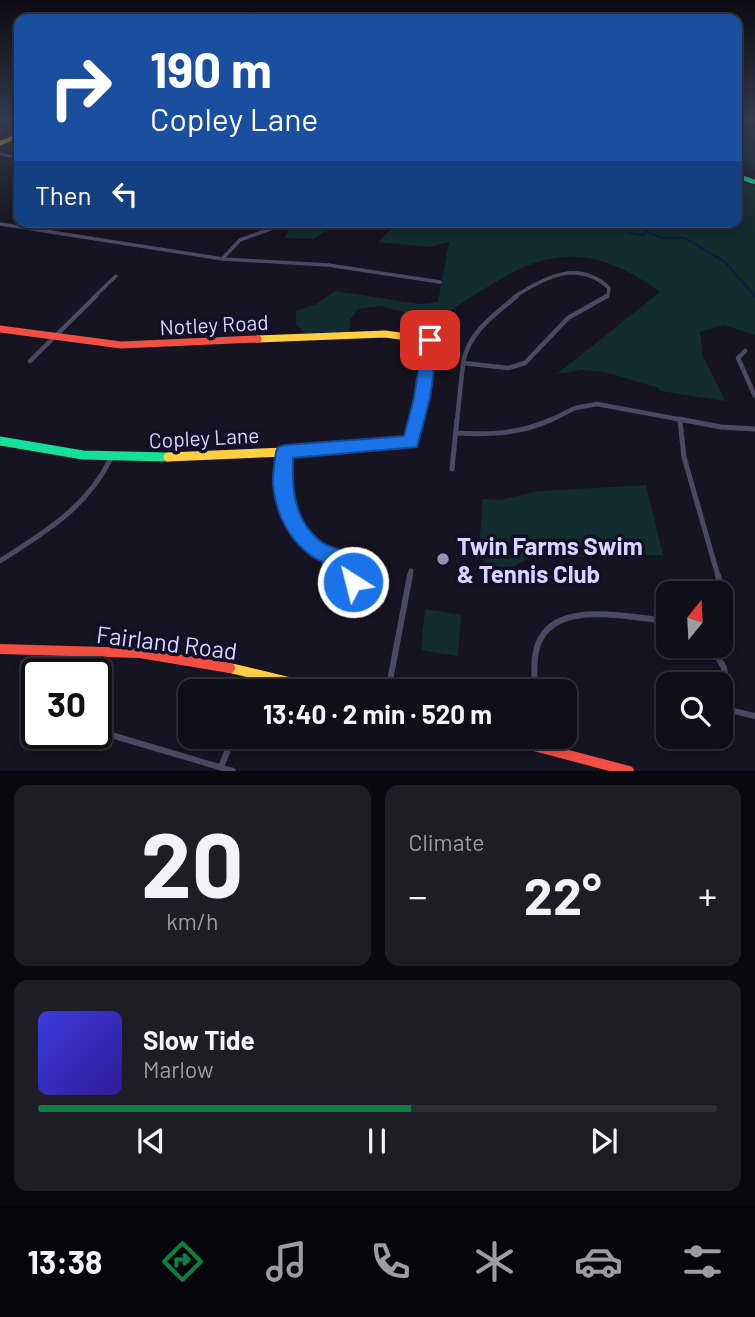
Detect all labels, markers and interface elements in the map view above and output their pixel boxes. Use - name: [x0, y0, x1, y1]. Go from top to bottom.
- text: 190 m: [150, 39, 272, 98]
- icon: right: [35, 42, 126, 133]
- text: Copley Lane: [150, 99, 318, 137]
- icon: left: [106, 175, 144, 213]
- text: Then: [35, 179, 92, 210]
- street label: Notley Road: [159, 309, 269, 339]
- pin: [400, 310, 460, 370]
- icon: arrive: [411, 321, 449, 359]
- street label: Copley Lane: [148, 422, 260, 452]
- place label: Twin Farms Swim & Tennis Club: [457, 531, 643, 588]
- position arrow: [316, 545, 390, 619]
- marker: Twin Farms Swim & Tennis Club: [435, 551, 451, 567]
- north arrow: [656, 581, 733, 658]
- map controls: [656, 581, 733, 749]
- street label: Fairland Road: [95, 619, 239, 665]
- speed limit sign: 30: [21, 658, 112, 749]
- button: search: [656, 672, 733, 749]
- text: 13:40 · 2 min · 520 m: [263, 698, 492, 729]
- text: 20: [141, 807, 244, 916]
- text: Climate: [409, 828, 485, 856]
- text: 22°: [524, 863, 602, 925]
- text: −: [409, 872, 428, 918]
- text: +: [698, 872, 717, 918]
- text: km/h: [166, 907, 218, 935]
- text: Slow Tide: [143, 1024, 255, 1055]
- text: Marlow: [143, 1055, 214, 1083]
- icon: previous: [132, 1122, 170, 1160]
- icon: pause: [358, 1122, 396, 1160]
- icon: next: [585, 1122, 623, 1160]
- icon: directions: [158, 1237, 207, 1286]
- icon: music: [262, 1237, 311, 1286]
- icon: phone: [366, 1237, 415, 1286]
- icon: climate: [470, 1237, 519, 1286]
- icon: car: [574, 1237, 623, 1286]
- icon: filters: [678, 1237, 727, 1286]
- text: 13:38: [28, 1242, 102, 1280]

